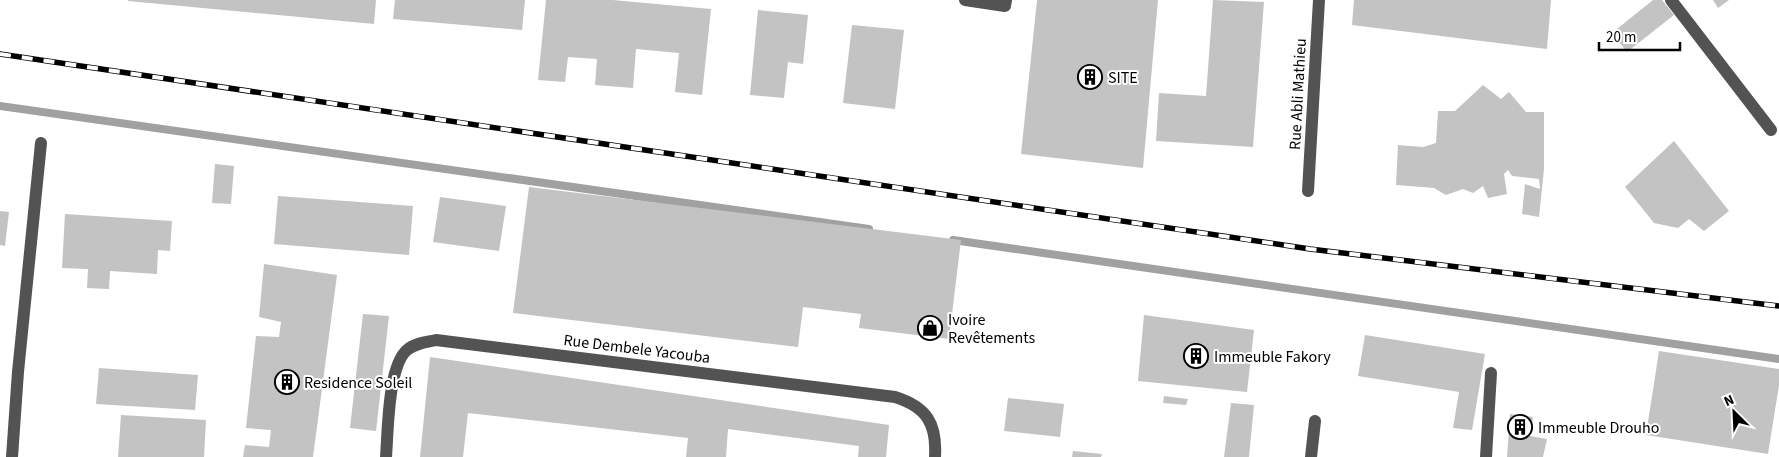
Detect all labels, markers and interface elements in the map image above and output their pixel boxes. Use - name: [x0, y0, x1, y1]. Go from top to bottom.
- scale bar: [1599, 20, 1680, 52]
- text: 20 m: [1606, 27, 1636, 48]
- street label: Rue Abli Mathieu: [1284, 38, 1312, 150]
- building icon: SITE: [1077, 64, 1103, 90]
- place label: SITE: [1108, 67, 1138, 89]
- place label: Ivoire Revêtements: [948, 309, 1035, 349]
- shop icon: Ivoire Revêtements: [917, 315, 943, 341]
- street label: Rue Dembele Yacouba: [562, 329, 711, 369]
- building icon: Immeuble Fakory: [1183, 343, 1209, 369]
- place label: Immeuble Fakory: [1214, 346, 1331, 368]
- building icon: Residence Soleil: [274, 369, 300, 395]
- place label: Residence Soleil: [304, 372, 412, 394]
- north arrow: [1709, 387, 1759, 437]
- text: N: [1721, 390, 1737, 412]
- building icon: Immeuble Drouho: [1507, 414, 1533, 440]
- place label: Immeuble Drouho: [1538, 417, 1659, 439]

